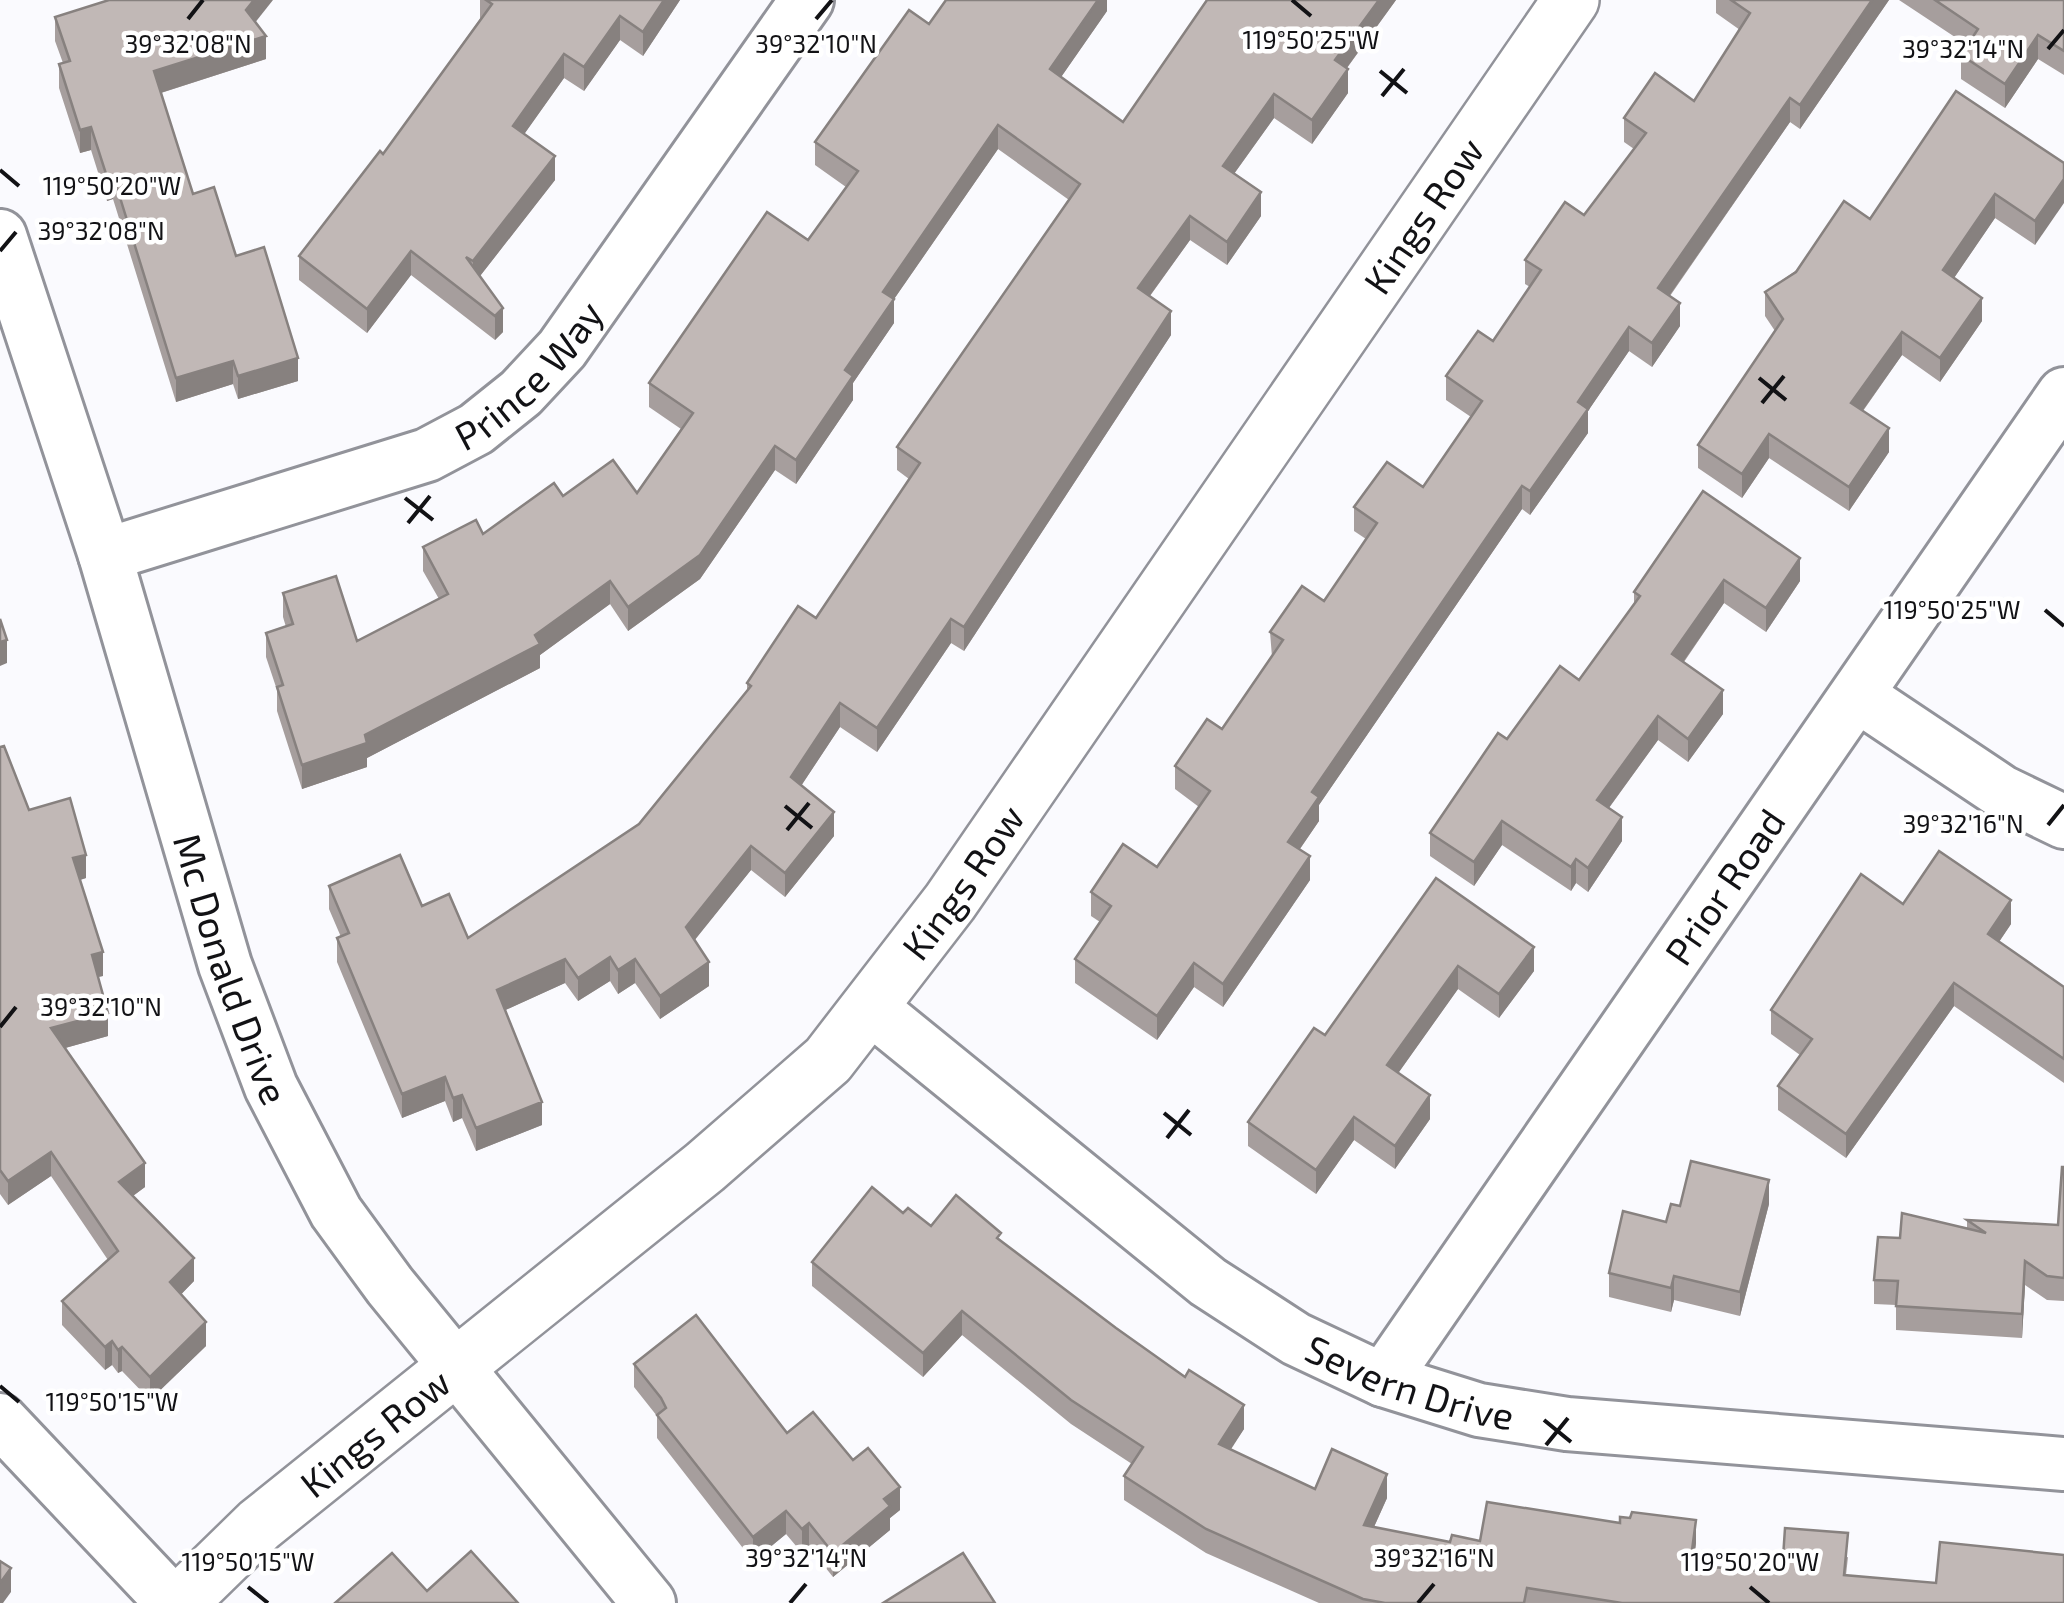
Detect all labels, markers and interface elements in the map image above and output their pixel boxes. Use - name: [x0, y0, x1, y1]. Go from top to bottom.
- text: 119°50'25"W: [1243, 24, 1379, 54]
- text: 39°32'08"N: [124, 28, 252, 58]
- text: 39°32'10"N: [755, 28, 877, 58]
- text: 39°32'14"N: [1902, 33, 2024, 63]
- street label: Kings Row: [1353, 128, 1492, 302]
- text: 119°50'20"W: [43, 170, 181, 200]
- text: 39°32'08"N: [37, 215, 165, 245]
- street label: Prince Way: [447, 292, 612, 459]
- text: 119°50'25"W: [1884, 594, 2020, 624]
- street label: Kings Row: [892, 796, 1033, 968]
- street label: Prior Road: [1654, 800, 1794, 973]
- text: 39°32'16"N: [1902, 808, 2024, 838]
- street label: Mc Donald Drive: [165, 828, 299, 1111]
- text: 39°32'10"N: [40, 991, 162, 1021]
- street label: Severn Drive: [1299, 1324, 1517, 1438]
- street label: Kings Row: [290, 1358, 459, 1506]
- text: 119°50'15"W: [46, 1386, 178, 1416]
- text: 39°32'14"N: [745, 1542, 867, 1572]
- text: 39°32'16"N: [1373, 1542, 1495, 1572]
- text: 119°50'15"W: [182, 1546, 314, 1576]
- text: 119°50'20"W: [1681, 1546, 1819, 1576]

